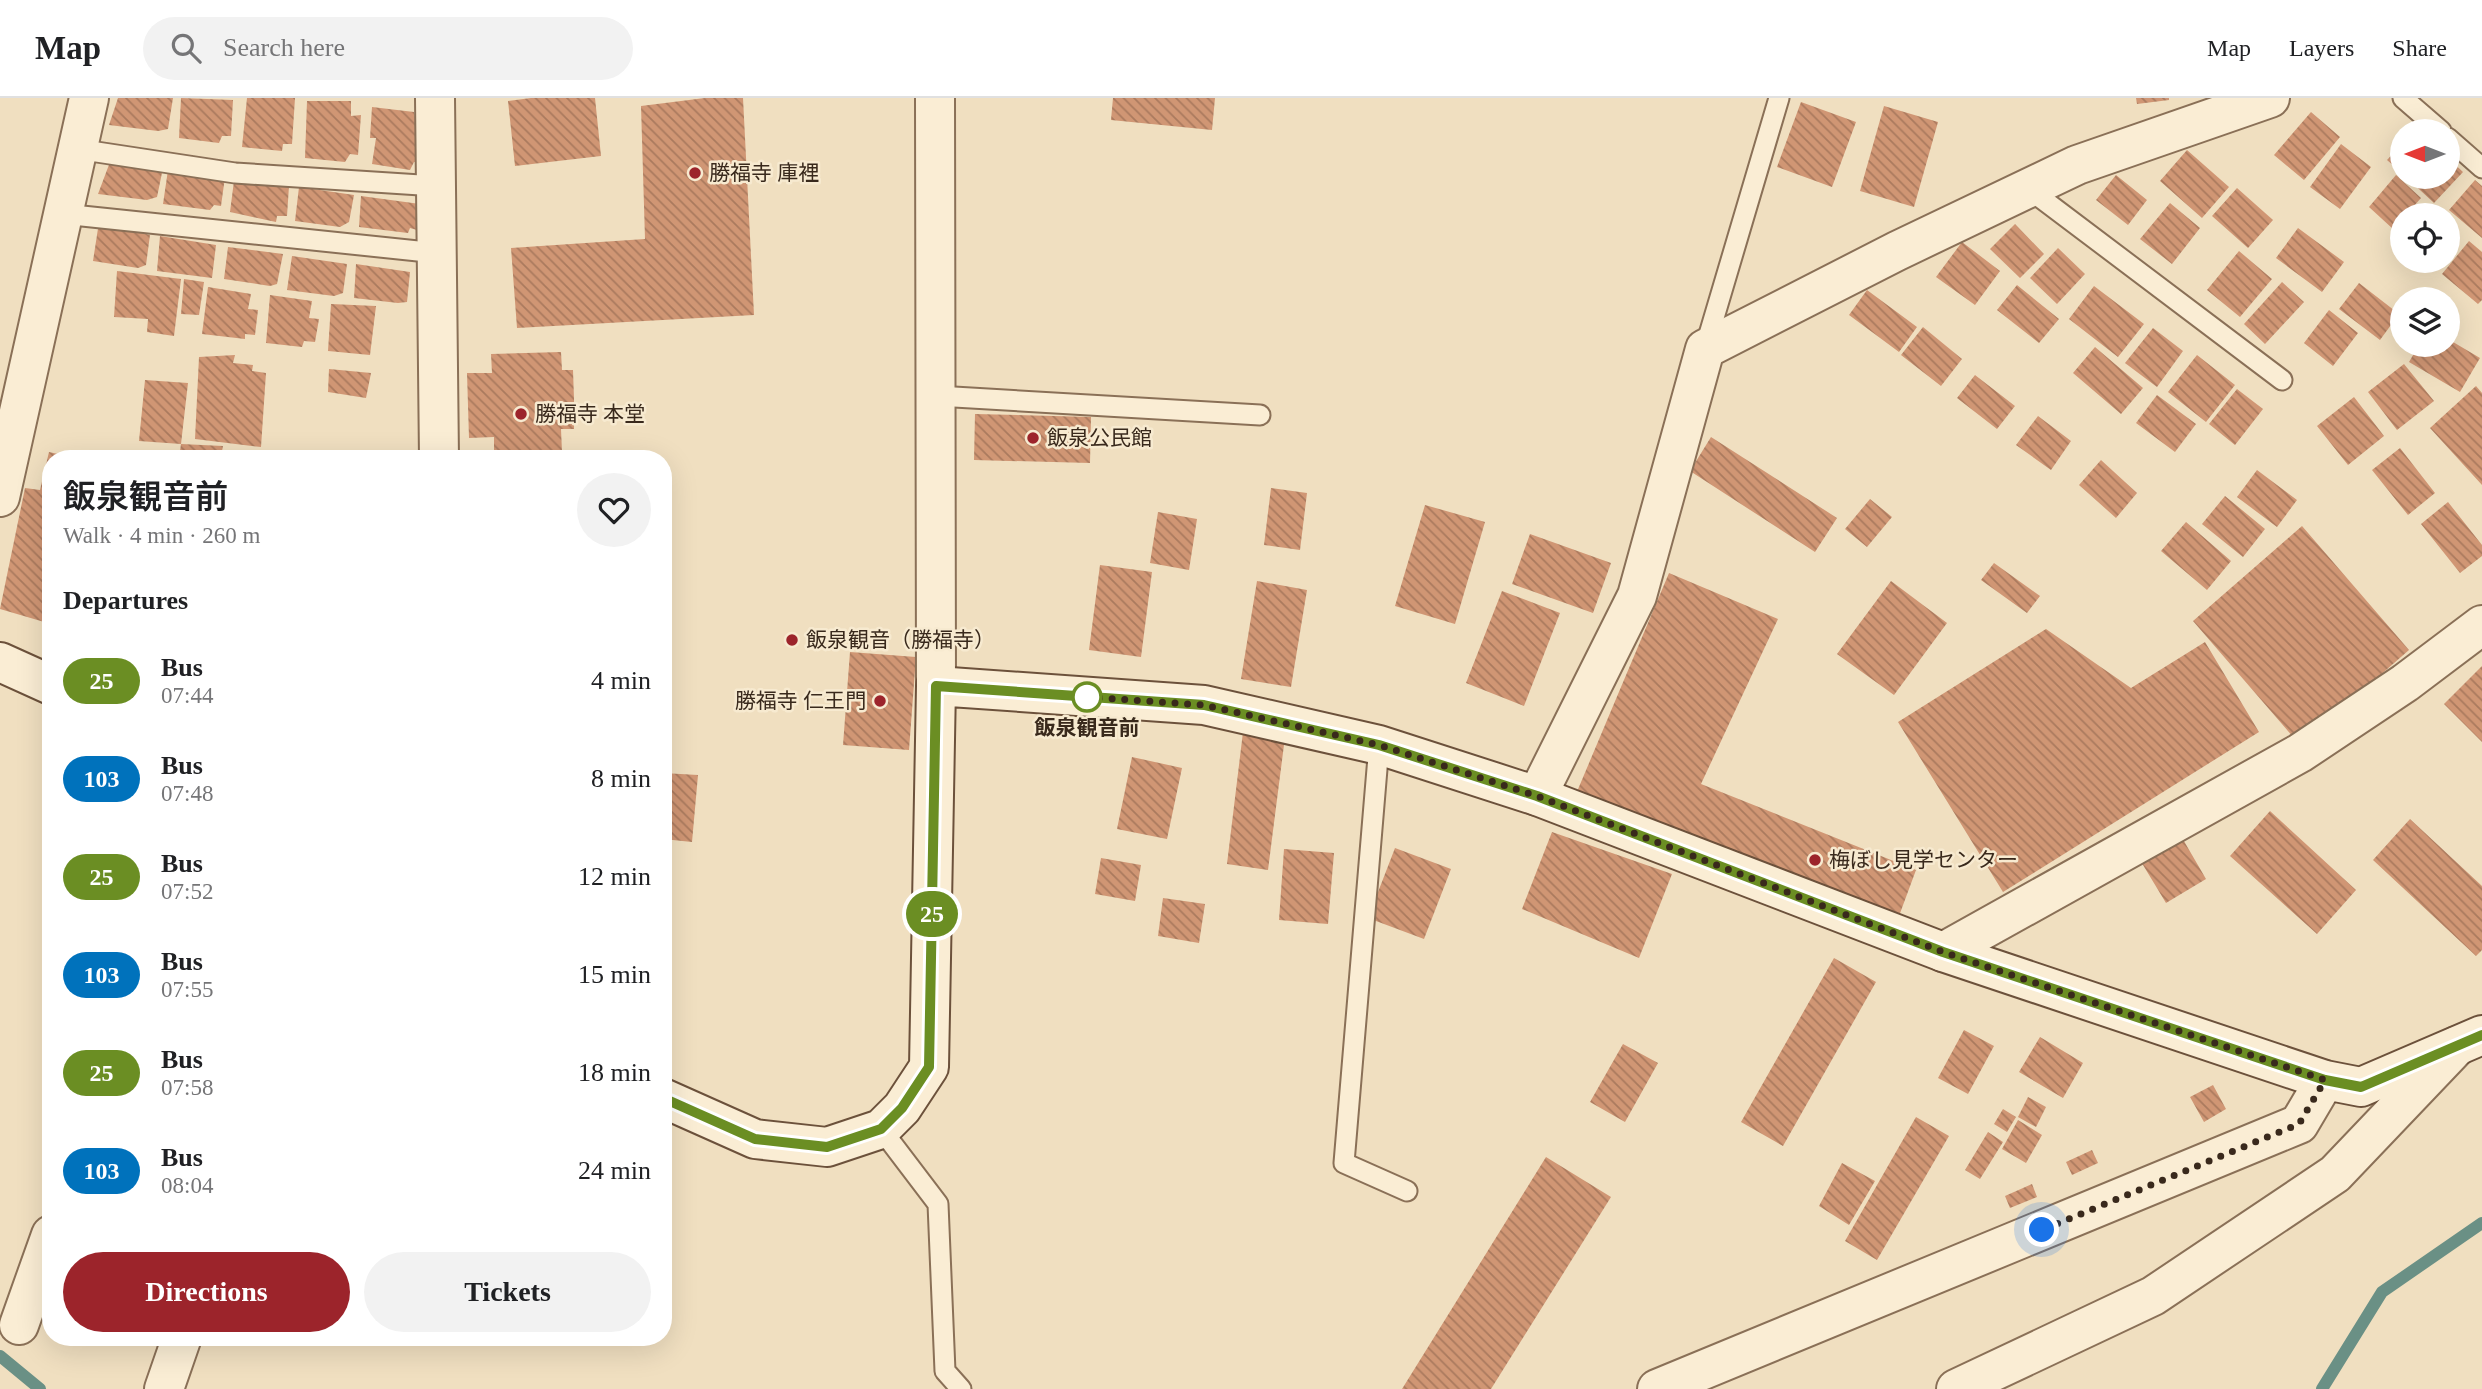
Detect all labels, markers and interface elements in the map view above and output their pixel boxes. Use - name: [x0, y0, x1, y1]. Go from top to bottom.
- search box: [143, 17, 633, 80]
- icon: search: [167, 29, 205, 67]
- text: Map: [35, 30, 101, 66]
- text: Search here: [223, 33, 345, 62]
- text: Map: [2207, 35, 2251, 61]
- text: Layers: [2289, 35, 2354, 61]
- text: Share: [2392, 35, 2447, 61]
- north arrow: [2390, 119, 2460, 189]
- map controls: [2390, 119, 2460, 357]
- place label: 勝福寺 庫裡: [709, 161, 819, 185]
- marker: 勝福寺 庫裡: [687, 165, 703, 181]
- button: locate: [2390, 203, 2460, 273]
- button: layers: [2390, 287, 2460, 357]
- place label: 勝福寺 本堂: [535, 402, 645, 426]
- marker: 勝福寺 本堂: [513, 406, 529, 422]
- place label: 飯泉公民館: [1047, 426, 1152, 450]
- marker: 飯泉公民館: [1025, 430, 1041, 446]
- button: heart: [577, 473, 651, 547]
- text: 飯泉観音前: [63, 479, 228, 515]
- text: Walk · 4 min · 260 m: [63, 523, 260, 548]
- text: Departures: [63, 586, 188, 615]
- place label: 飯泉観音（勝福寺）: [806, 628, 995, 652]
- marker: 飯泉観音（勝福寺）: [784, 632, 800, 648]
- text: Bus: [161, 653, 203, 682]
- text: 4 min: [591, 666, 651, 695]
- text: 25: [90, 668, 114, 694]
- marker: 飯泉観音前: [1072, 682, 1102, 712]
- text: 07:44: [161, 683, 213, 708]
- place label: 勝福寺 仁王門: [735, 689, 866, 713]
- marker: 勝福寺 仁王門: [872, 693, 888, 709]
- place label: 飯泉観音前: [1034, 716, 1140, 740]
- text: Bus: [161, 751, 203, 780]
- text: 8 min: [591, 764, 651, 793]
- text: 103: [84, 766, 120, 792]
- text: 07:48: [161, 781, 213, 806]
- place label: 梅ぼし見学センター: [1829, 848, 2018, 872]
- text: Bus: [161, 849, 203, 878]
- marker: 梅ぼし見学センター: [1807, 852, 1823, 868]
- text: 12 min: [578, 862, 651, 891]
- text: 25: [90, 864, 114, 890]
- text: 07:52: [161, 879, 213, 904]
- line badge: 25: [900, 891, 964, 937]
- text: 25: [920, 901, 944, 927]
- text: Bus: [161, 947, 203, 976]
- text: 15 min: [578, 960, 651, 989]
- text: 103: [84, 962, 120, 988]
- text: 07:55: [161, 977, 213, 1002]
- text: Bus: [161, 1045, 203, 1074]
- text: 18 min: [578, 1058, 651, 1087]
- text: 25: [90, 1060, 114, 1086]
- text: 07:58: [161, 1075, 213, 1100]
- text: Bus: [161, 1143, 203, 1172]
- text: 24 min: [578, 1156, 651, 1185]
- text: 103: [84, 1158, 120, 1184]
- text: 08:04: [161, 1173, 213, 1198]
- your location: [2024, 1212, 2059, 1247]
- button: Directions: [63, 1252, 350, 1332]
- button: Tickets: [364, 1252, 651, 1332]

